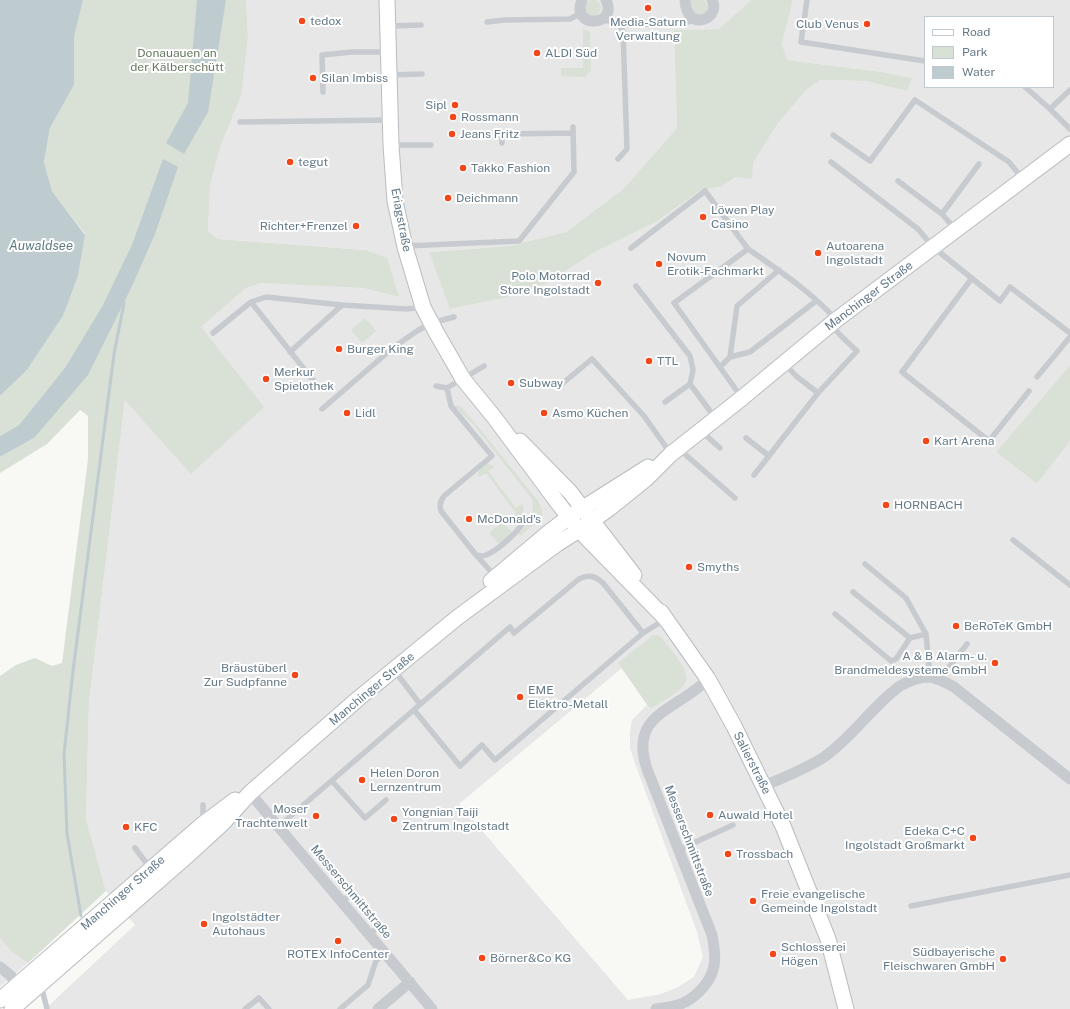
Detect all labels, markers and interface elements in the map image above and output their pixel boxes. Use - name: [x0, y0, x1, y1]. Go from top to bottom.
- marker: Media-Saturn Verwaltung: [643, 3, 653, 13]
- place label: tedox: [310, 14, 342, 28]
- place label: Media-Saturn Verwaltung: [610, 15, 686, 43]
- marker: tedox: [297, 16, 307, 26]
- legend: [924, 16, 1054, 88]
- place label: Club Venus: [796, 17, 859, 31]
- marker: Club Venus: [862, 19, 872, 29]
- text: Road: [962, 25, 990, 39]
- text: Park: [962, 45, 988, 59]
- park label: Donauauen an der Kälberschütt: [130, 46, 224, 74]
- place label: ALDI Süd: [545, 46, 597, 60]
- marker: ALDI Süd: [532, 48, 542, 58]
- text: Water: [962, 65, 995, 79]
- place label: Silan Imbiss: [321, 71, 388, 85]
- marker: Silan Imbiss: [308, 73, 318, 83]
- place label: Sipl: [425, 98, 447, 112]
- marker: Sipl: [450, 100, 460, 110]
- place label: Rossmann: [461, 110, 519, 124]
- marker: Rossmann: [448, 112, 458, 122]
- place label: Jeans Fritz: [460, 127, 519, 141]
- marker: Jeans Fritz: [447, 129, 457, 139]
- place label: tegut: [298, 155, 328, 169]
- marker: tegut: [285, 157, 295, 167]
- place label: Takko Fashion: [471, 161, 550, 175]
- marker: Takko Fashion: [458, 163, 468, 173]
- street label: Eriagstraße: [388, 187, 414, 253]
- place label: Deichmann: [456, 191, 518, 205]
- marker: Deichmann: [443, 193, 453, 203]
- place label: Löwen Play Casino: [711, 203, 774, 231]
- marker: Löwen Play Casino: [698, 212, 708, 222]
- place label: Richter+Frenzel: [260, 219, 348, 233]
- marker: Richter+Frenzel: [351, 221, 361, 231]
- water label: Auwaldsee: [9, 238, 73, 254]
- place label: Autoarena Ingolstadt: [826, 239, 884, 267]
- marker: Autoarena Ingolstadt: [813, 248, 823, 258]
- place label: Novum Erotik-Fachmarkt: [667, 250, 764, 278]
- street label: Manchinger Straße: [822, 258, 916, 334]
- marker: Novum Erotik-Fachmarkt: [654, 259, 664, 269]
- place label: Polo Motorrad Store Ingolstadt: [500, 269, 590, 297]
- marker: Polo Motorrad Store Ingolstadt: [593, 278, 603, 288]
- place label: Burger King: [347, 342, 414, 356]
- marker: Burger King: [334, 344, 344, 354]
- place label: TTL: [657, 354, 678, 368]
- marker: TTL: [644, 356, 654, 366]
- place label: Merkur Spielothek: [274, 365, 334, 393]
- marker: Merkur Spielothek: [261, 374, 271, 384]
- place label: Subway: [519, 376, 563, 390]
- marker: Subway: [506, 378, 516, 388]
- place label: Lidl: [355, 406, 376, 420]
- place label: Asmo Küchen: [552, 406, 628, 420]
- marker: Lidl: [342, 408, 352, 418]
- marker: Asmo Küchen: [539, 408, 549, 418]
- place label: Kart Arena: [934, 434, 994, 448]
- marker: Kart Arena: [921, 436, 931, 446]
- place label: HORNBACH: [894, 498, 963, 512]
- marker: HORNBACH: [881, 500, 891, 510]
- place label: McDonald's: [477, 512, 541, 526]
- marker: McDonald's: [464, 514, 474, 524]
- place label: Smyths: [697, 560, 739, 574]
- marker: Smyths: [684, 562, 694, 572]
- place label: BeRoTeK GmbH: [964, 619, 1052, 633]
- marker: BeRoTeK GmbH: [951, 621, 961, 631]
- street label: Manchinger Straße: [327, 649, 417, 729]
- place label: A & B Alarm- u. Brandmeldesysteme GmbH: [834, 649, 987, 677]
- marker: A & B Alarm- u. Brandmeldesysteme GmbH: [990, 658, 1000, 668]
- place label: Bräustüberl Zur Sudpfanne: [204, 661, 287, 689]
- marker: Bräustüberl Zur Sudpfanne: [290, 670, 300, 680]
- place label: EME Elektro-Metall: [528, 683, 608, 711]
- marker: EME Elektro-Metall: [515, 692, 525, 702]
- street label: Salierstraße: [730, 729, 774, 797]
- place label: Helen Doron Lernzentrum: [370, 766, 441, 794]
- marker: Helen Doron Lernzentrum: [357, 775, 367, 785]
- street label: Messerschmittstraße: [661, 783, 717, 899]
- place label: Moser Trachtenwelt: [235, 802, 308, 830]
- place label: Yongnian Taiji Zentrum Ingolstadt: [402, 805, 509, 833]
- place label: Auwald Hotel: [718, 808, 793, 822]
- marker: Auwald Hotel: [705, 810, 715, 820]
- marker: Moser Trachtenwelt: [311, 811, 321, 821]
- marker: Yongnian Taiji Zentrum Ingolstadt: [389, 814, 399, 824]
- place label: KFC: [134, 820, 158, 834]
- marker: KFC: [121, 822, 131, 832]
- place label: Edeka C+C Ingolstadt Großmarkt: [845, 824, 965, 852]
- marker: Edeka C+C Ingolstadt Großmarkt: [968, 833, 978, 843]
- street label: Messerschmittstraße: [308, 842, 394, 942]
- place label: Trossbach: [736, 847, 793, 861]
- marker: Trossbach: [723, 849, 733, 859]
- street label: Manchinger Straße: [78, 853, 168, 933]
- place label: Freie evangelische Gemeinde Ingolstadt: [761, 887, 877, 915]
- marker: Freie evangelische Gemeinde Ingolstadt: [748, 896, 758, 906]
- place label: Ingolstädter Autohaus: [212, 910, 280, 938]
- marker: Ingolstädter Autohaus: [199, 919, 209, 929]
- marker: ROTEX InfoCenter: [333, 936, 343, 946]
- place label: Schlosserei Högen: [781, 940, 846, 968]
- place label: Südbayerische Fleischwaren GmbH: [883, 945, 995, 973]
- place label: ROTEX InfoCenter: [287, 947, 389, 961]
- marker: Schlosserei Högen: [768, 949, 778, 959]
- place label: Börner&Co KG: [490, 951, 571, 965]
- marker: Börner&Co KG: [477, 953, 487, 963]
- marker: Südbayerische Fleischwaren GmbH: [998, 954, 1008, 964]

